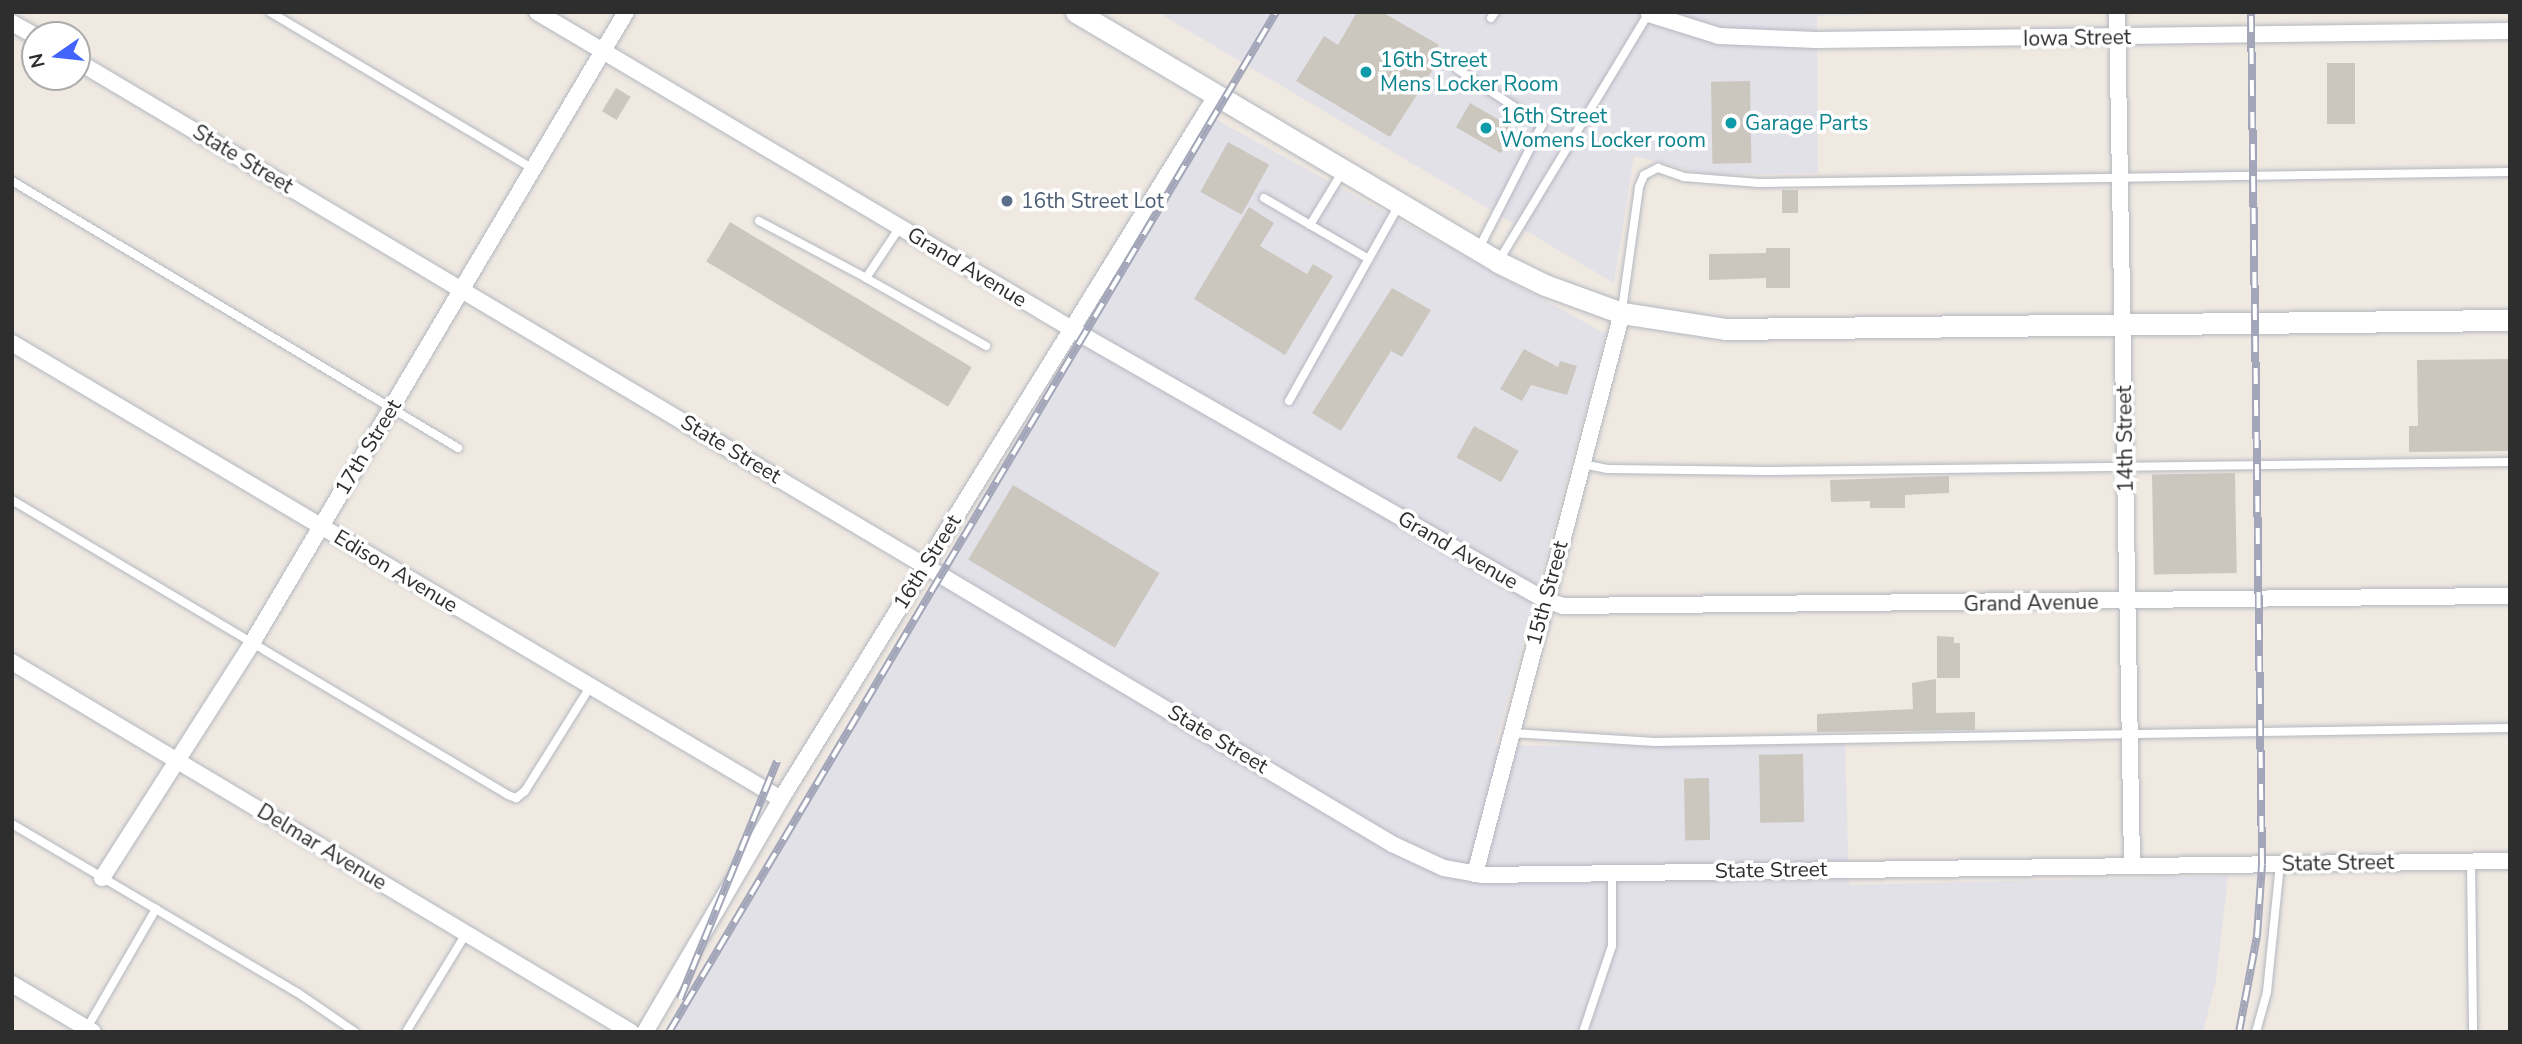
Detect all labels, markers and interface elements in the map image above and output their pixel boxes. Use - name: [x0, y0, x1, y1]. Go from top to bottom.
- north arrow: [21, 21, 91, 91]
- street label: Iowa Street: [2023, 24, 2131, 52]
- place label: 16th Street Mens Locker Room: [1380, 47, 1559, 97]
- text: N: [23, 51, 52, 71]
- marker: 16th Street Mens Locker Room: [1358, 64, 1374, 80]
- place label: 16th Street Womens Locker room: [1500, 103, 1706, 153]
- place label: Garage Parts: [1745, 110, 1868, 136]
- marker: Garage Parts: [1723, 115, 1739, 131]
- street label: State Street: [188, 119, 298, 199]
- marker: 16th Street Womens Locker room: [1478, 120, 1494, 136]
- place label: 16th Street Lot: [1021, 188, 1164, 214]
- marker: 16th Street Lot: [999, 193, 1015, 209]
- street label: Grand Avenue: [903, 221, 1031, 313]
- street label: 14th Street: [2111, 385, 2139, 493]
- street label: 17th Street: [330, 395, 406, 499]
- street label: State Street: [676, 409, 786, 489]
- street label: Grand Avenue: [1393, 505, 1523, 595]
- street label: 16th Street: [888, 510, 966, 614]
- street label: Edison Avenue: [330, 524, 462, 618]
- street label: 15th Street: [1521, 538, 1573, 648]
- street label: Grand Avenue: [1963, 589, 2099, 617]
- street label: State Street: [1163, 699, 1273, 779]
- street label: Delmar Avenue: [253, 798, 391, 896]
- street label: State Street: [2282, 849, 2394, 877]
- street label: State Street: [1715, 856, 1827, 884]

